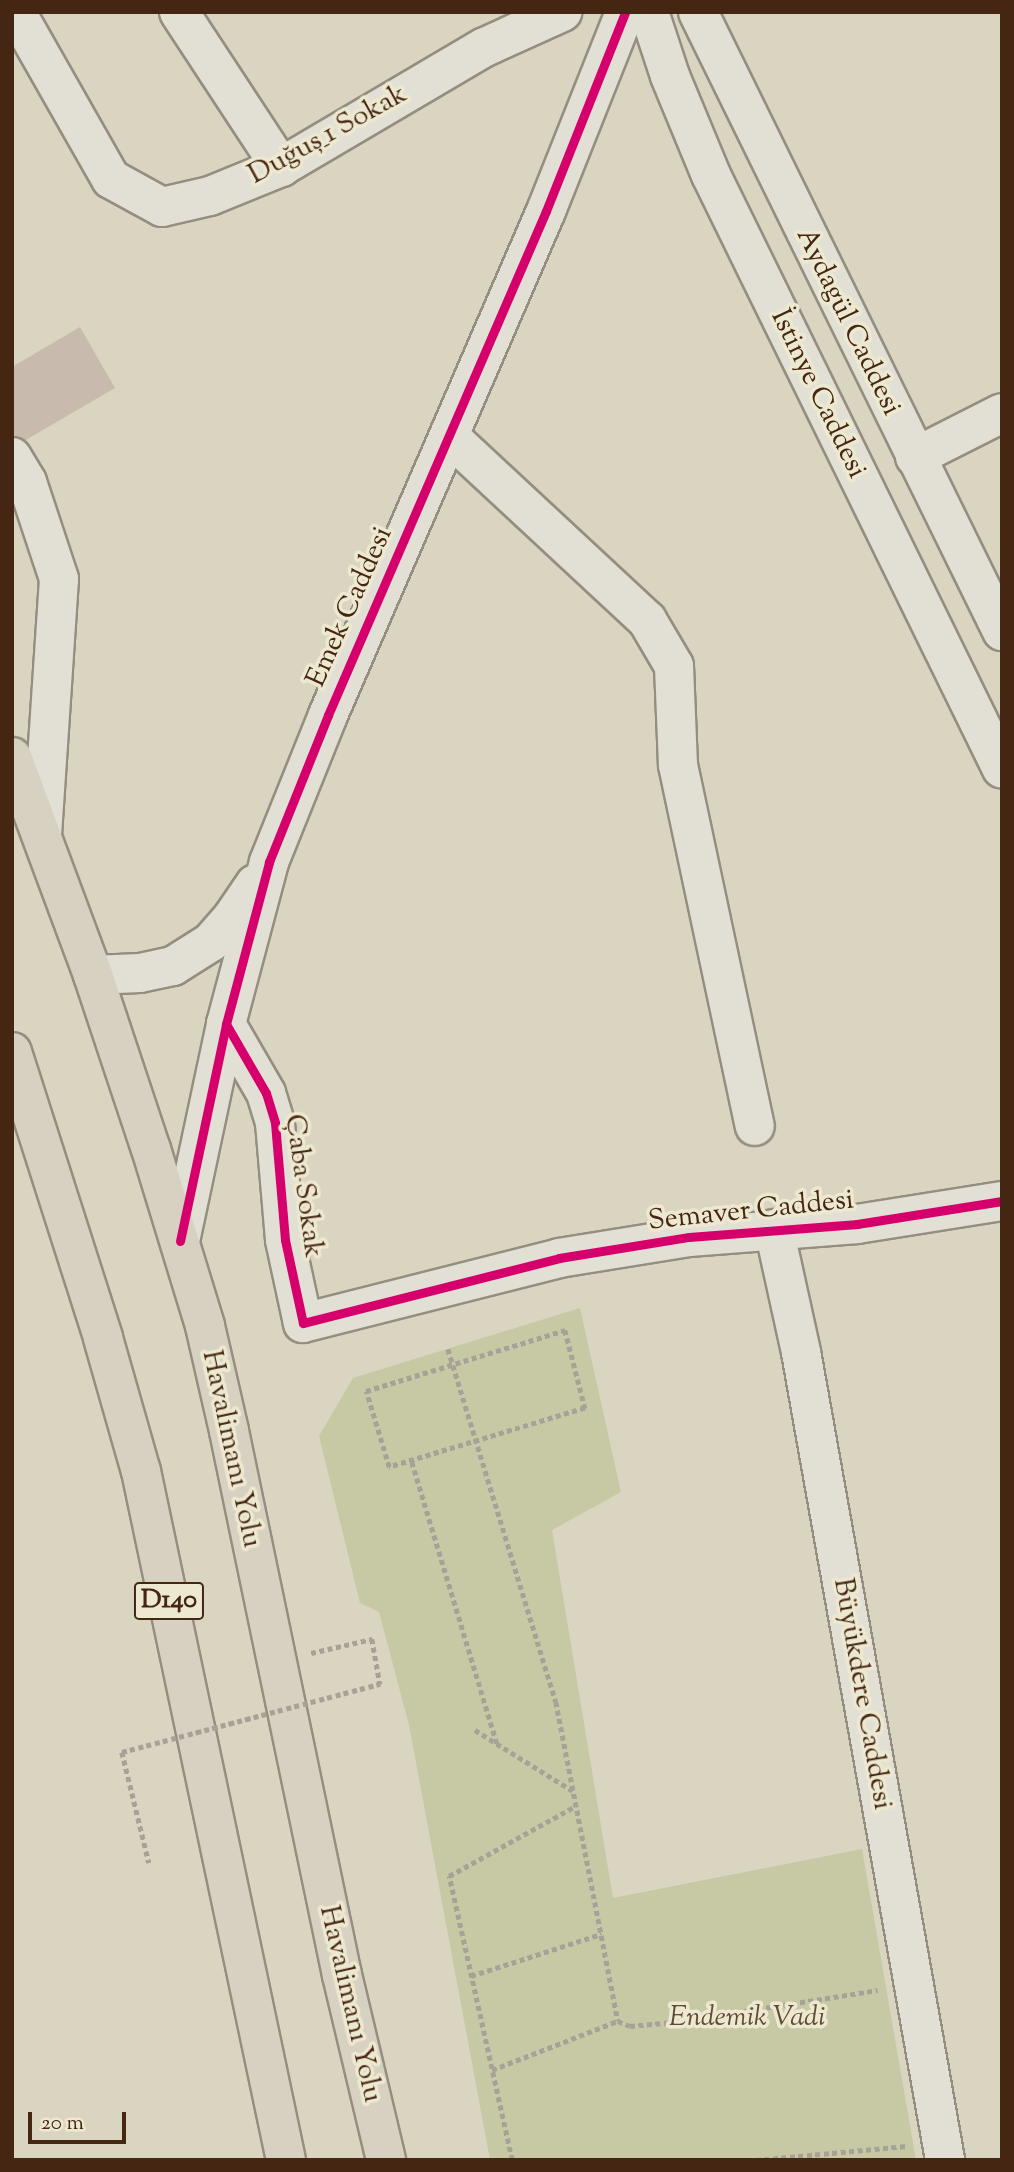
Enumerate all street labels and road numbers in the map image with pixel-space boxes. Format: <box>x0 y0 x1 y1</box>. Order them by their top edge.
street label: Duğuş_1 Sokak <box>243 78 413 192</box>
street label: Aydagül Caddesi <box>788 223 908 421</box>
street label: İstinye Caddesi <box>763 304 873 484</box>
street label: Emek Caddesi <box>300 522 400 692</box>
street label: Çaba Sokak <box>276 1112 330 1260</box>
street label: Semaver Caddesi <box>647 1183 855 1239</box>
street label: Havalimanı Yolu <box>194 1347 268 1551</box>
street label: Büyükdere Caddesi <box>825 1576 899 1812</box>
road number: D140 <box>132 1578 206 1624</box>
street label: Havalimanı Yolu <box>311 1903 389 2105</box>

